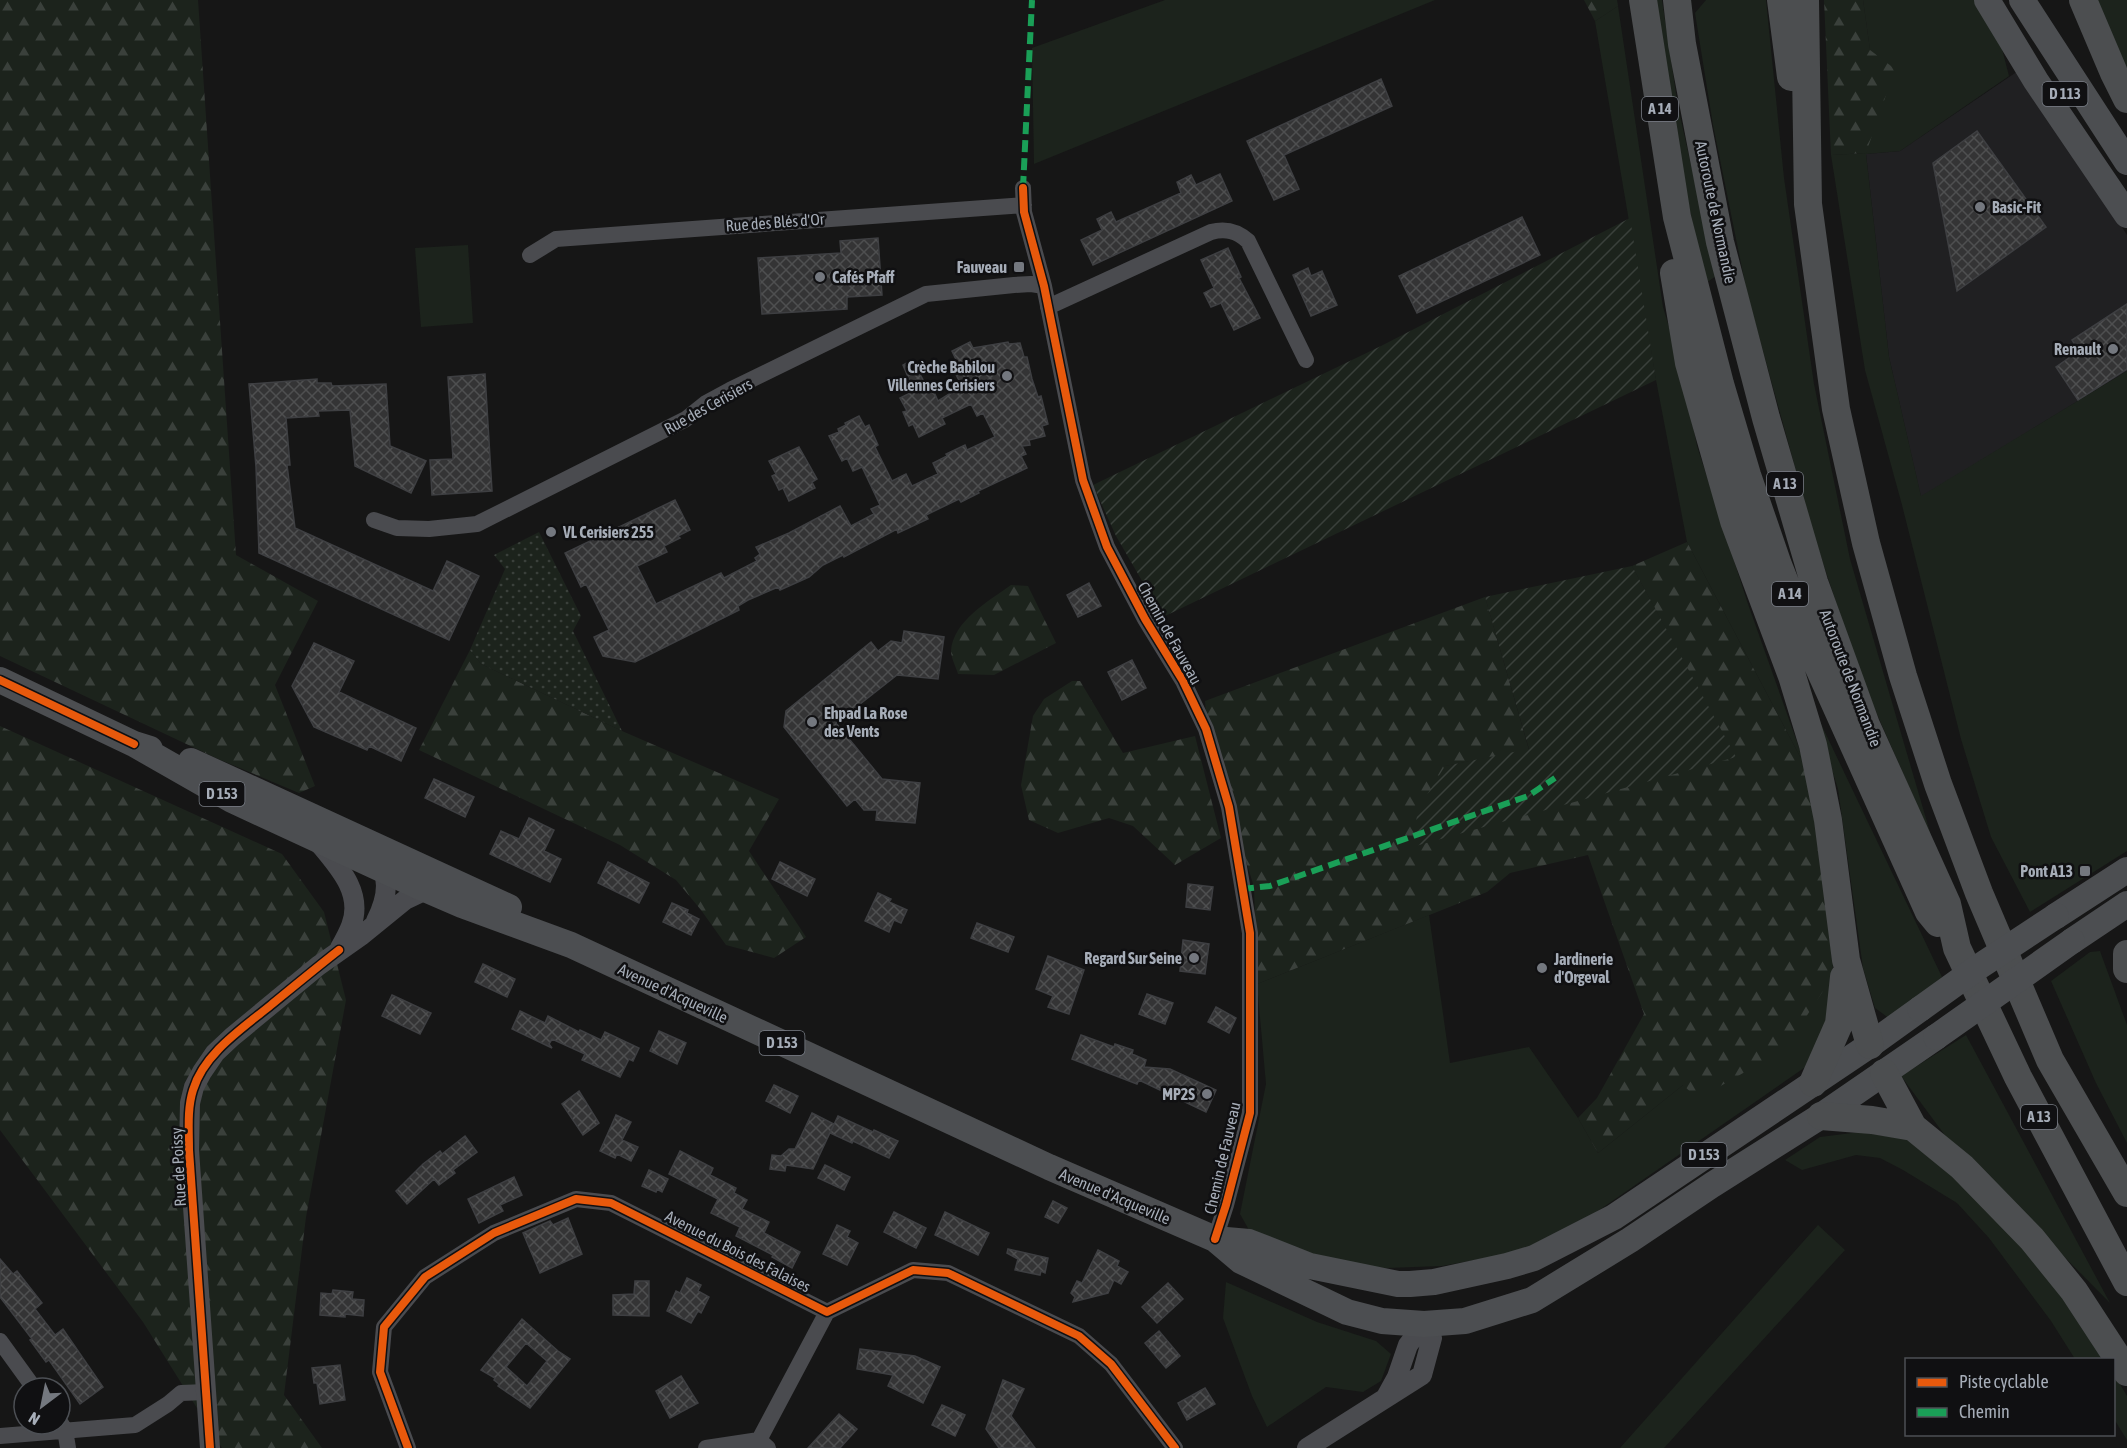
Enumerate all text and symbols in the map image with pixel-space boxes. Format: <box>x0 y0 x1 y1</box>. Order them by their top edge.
road number: D 113 <box>2042 82 2088 106</box>
road number: A 14 <box>1642 97 1678 121</box>
street label: Autoroute de Normandie <box>1692 139 1740 285</box>
place label: Basic-Fit <box>1992 198 2041 216</box>
marker: Basic-Fit <box>1973 200 1987 214</box>
street label: Rue des Blés d'Or <box>725 210 825 234</box>
place label: Fauveau <box>957 258 1007 276</box>
marker: Fauveau <box>1012 260 1026 274</box>
place label: Cafés Pfaff <box>832 268 895 286</box>
marker: Cafés Pfaff <box>813 270 827 284</box>
place label: Renault <box>2054 340 2101 358</box>
marker: Renault <box>2106 342 2120 356</box>
place label: Crèche Babilou Villennes Cerisiers <box>886 358 995 394</box>
marker: Crèche Babilou Villennes Cerisiers <box>1000 369 1014 383</box>
street label: Rue des Cerisiers <box>661 374 755 438</box>
road number: A 13 <box>1767 472 1803 496</box>
place label: VL Cerisiers 255 <box>562 523 654 541</box>
marker: VL Cerisiers 255 <box>544 525 558 539</box>
street label: Chemin de Fauveau <box>1134 579 1206 687</box>
road number: A 14 <box>1772 582 1808 606</box>
street label: Autoroute de Normandie <box>1817 607 1885 749</box>
place label: Ehpad La Rose des Vents <box>824 704 908 740</box>
marker: Ehpad La Rose des Vents <box>805 715 819 729</box>
road number: D 153 <box>200 782 244 806</box>
place label: Pont A13 <box>2020 862 2073 880</box>
marker: Pont A13 <box>2078 864 2092 878</box>
place label: Regard Sur Seine <box>1084 949 1182 967</box>
place label: Jardinerie d'Orgeval <box>1553 950 1613 986</box>
marker: Regard Sur Seine <box>1187 951 1201 965</box>
street label: Avenue d'Acqueville <box>615 960 731 1027</box>
marker: Jardinerie d'Orgeval <box>1535 961 1549 975</box>
road number: D 153 <box>760 1031 804 1055</box>
place label: MP2S <box>1162 1085 1195 1103</box>
marker: MP2S <box>1200 1087 1214 1101</box>
street label: Chemin de Fauveau <box>1200 1100 1244 1216</box>
road number: A 13 <box>2021 1105 2057 1129</box>
street label: Rue de Poissy <box>167 1127 190 1207</box>
road number: D 153 <box>1682 1143 1726 1167</box>
street label: Avenue d'Acqueville <box>1056 1165 1173 1228</box>
street label: Avenue du Bois des Falaises <box>662 1206 814 1296</box>
legend <box>1905 1358 2115 1436</box>
text: Piste cyclable <box>1959 1371 2049 1392</box>
north arrow <box>12 1376 72 1436</box>
text: Chemin <box>1959 1401 2010 1422</box>
text: N <box>25 1409 43 1429</box>

